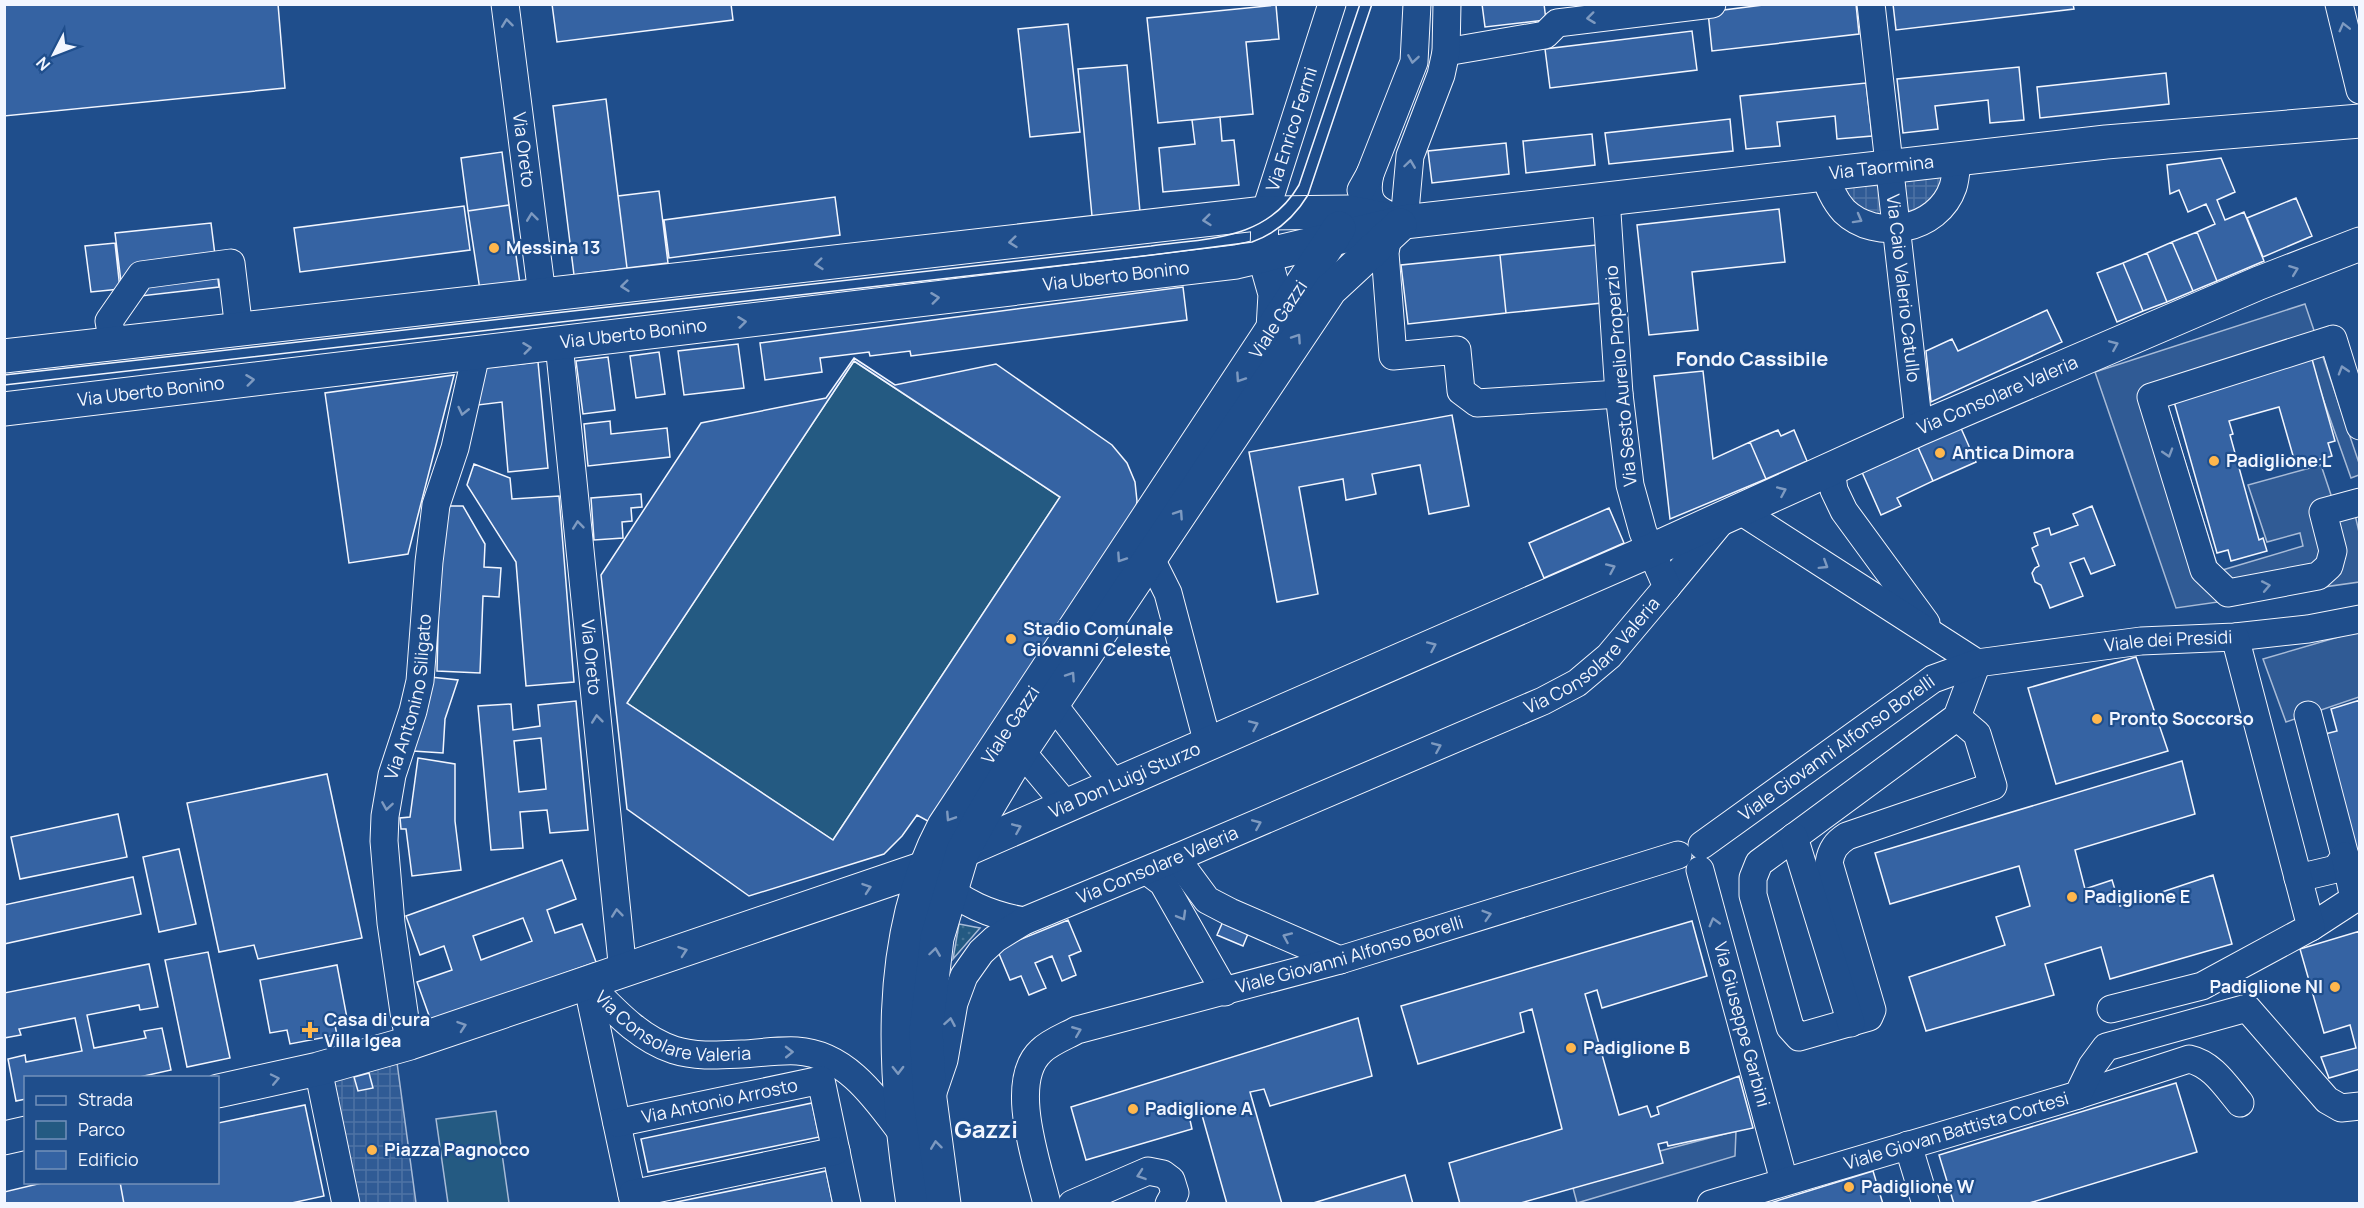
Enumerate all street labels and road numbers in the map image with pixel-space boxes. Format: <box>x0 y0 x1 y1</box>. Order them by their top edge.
street label: Via Enrico Fermi <box>1260 64 1322 194</box>
street label: Via Oreto <box>508 111 541 189</box>
street label: Via Taormina <box>1828 149 1935 184</box>
street label: Via Caio Valerio Catullo <box>1882 193 1927 383</box>
street label: Via Uberto Bonino <box>1041 255 1191 296</box>
street label: Via Sesto Aurelio Properzio <box>1598 264 1642 488</box>
street label: Viale Gazzi <box>1243 275 1312 363</box>
street label: Via Uberto Bonino <box>559 312 708 354</box>
street label: Via Consolare Valeria <box>1913 349 2081 439</box>
street label: Via Uberto Bonino <box>76 370 226 411</box>
street label: Via Consolare Valeria <box>1520 592 1664 719</box>
street label: Via Antonino Siligato <box>378 613 436 782</box>
street label: Via Oreto <box>576 618 608 696</box>
street label: Viale dei Presidi <box>2103 624 2233 657</box>
street label: Viale Giovanni Alfonso Borelli <box>1733 669 1939 826</box>
street label: Viale Gazzi <box>975 681 1044 768</box>
street label: Via Don Luigi Sturzo <box>1045 736 1204 823</box>
street label: Via Consolare Valeria <box>1073 820 1242 909</box>
street label: Viale Giovanni Alfonso Borelli <box>1233 909 1466 998</box>
street label: Via Giuseppe Garbini <box>1709 939 1776 1109</box>
street label: Via Consolare Valeria <box>590 985 752 1066</box>
street label: Via Antonio Arrosto <box>639 1072 800 1128</box>
street label: Viale Giovan Battista Cortesi <box>1841 1085 2071 1175</box>

